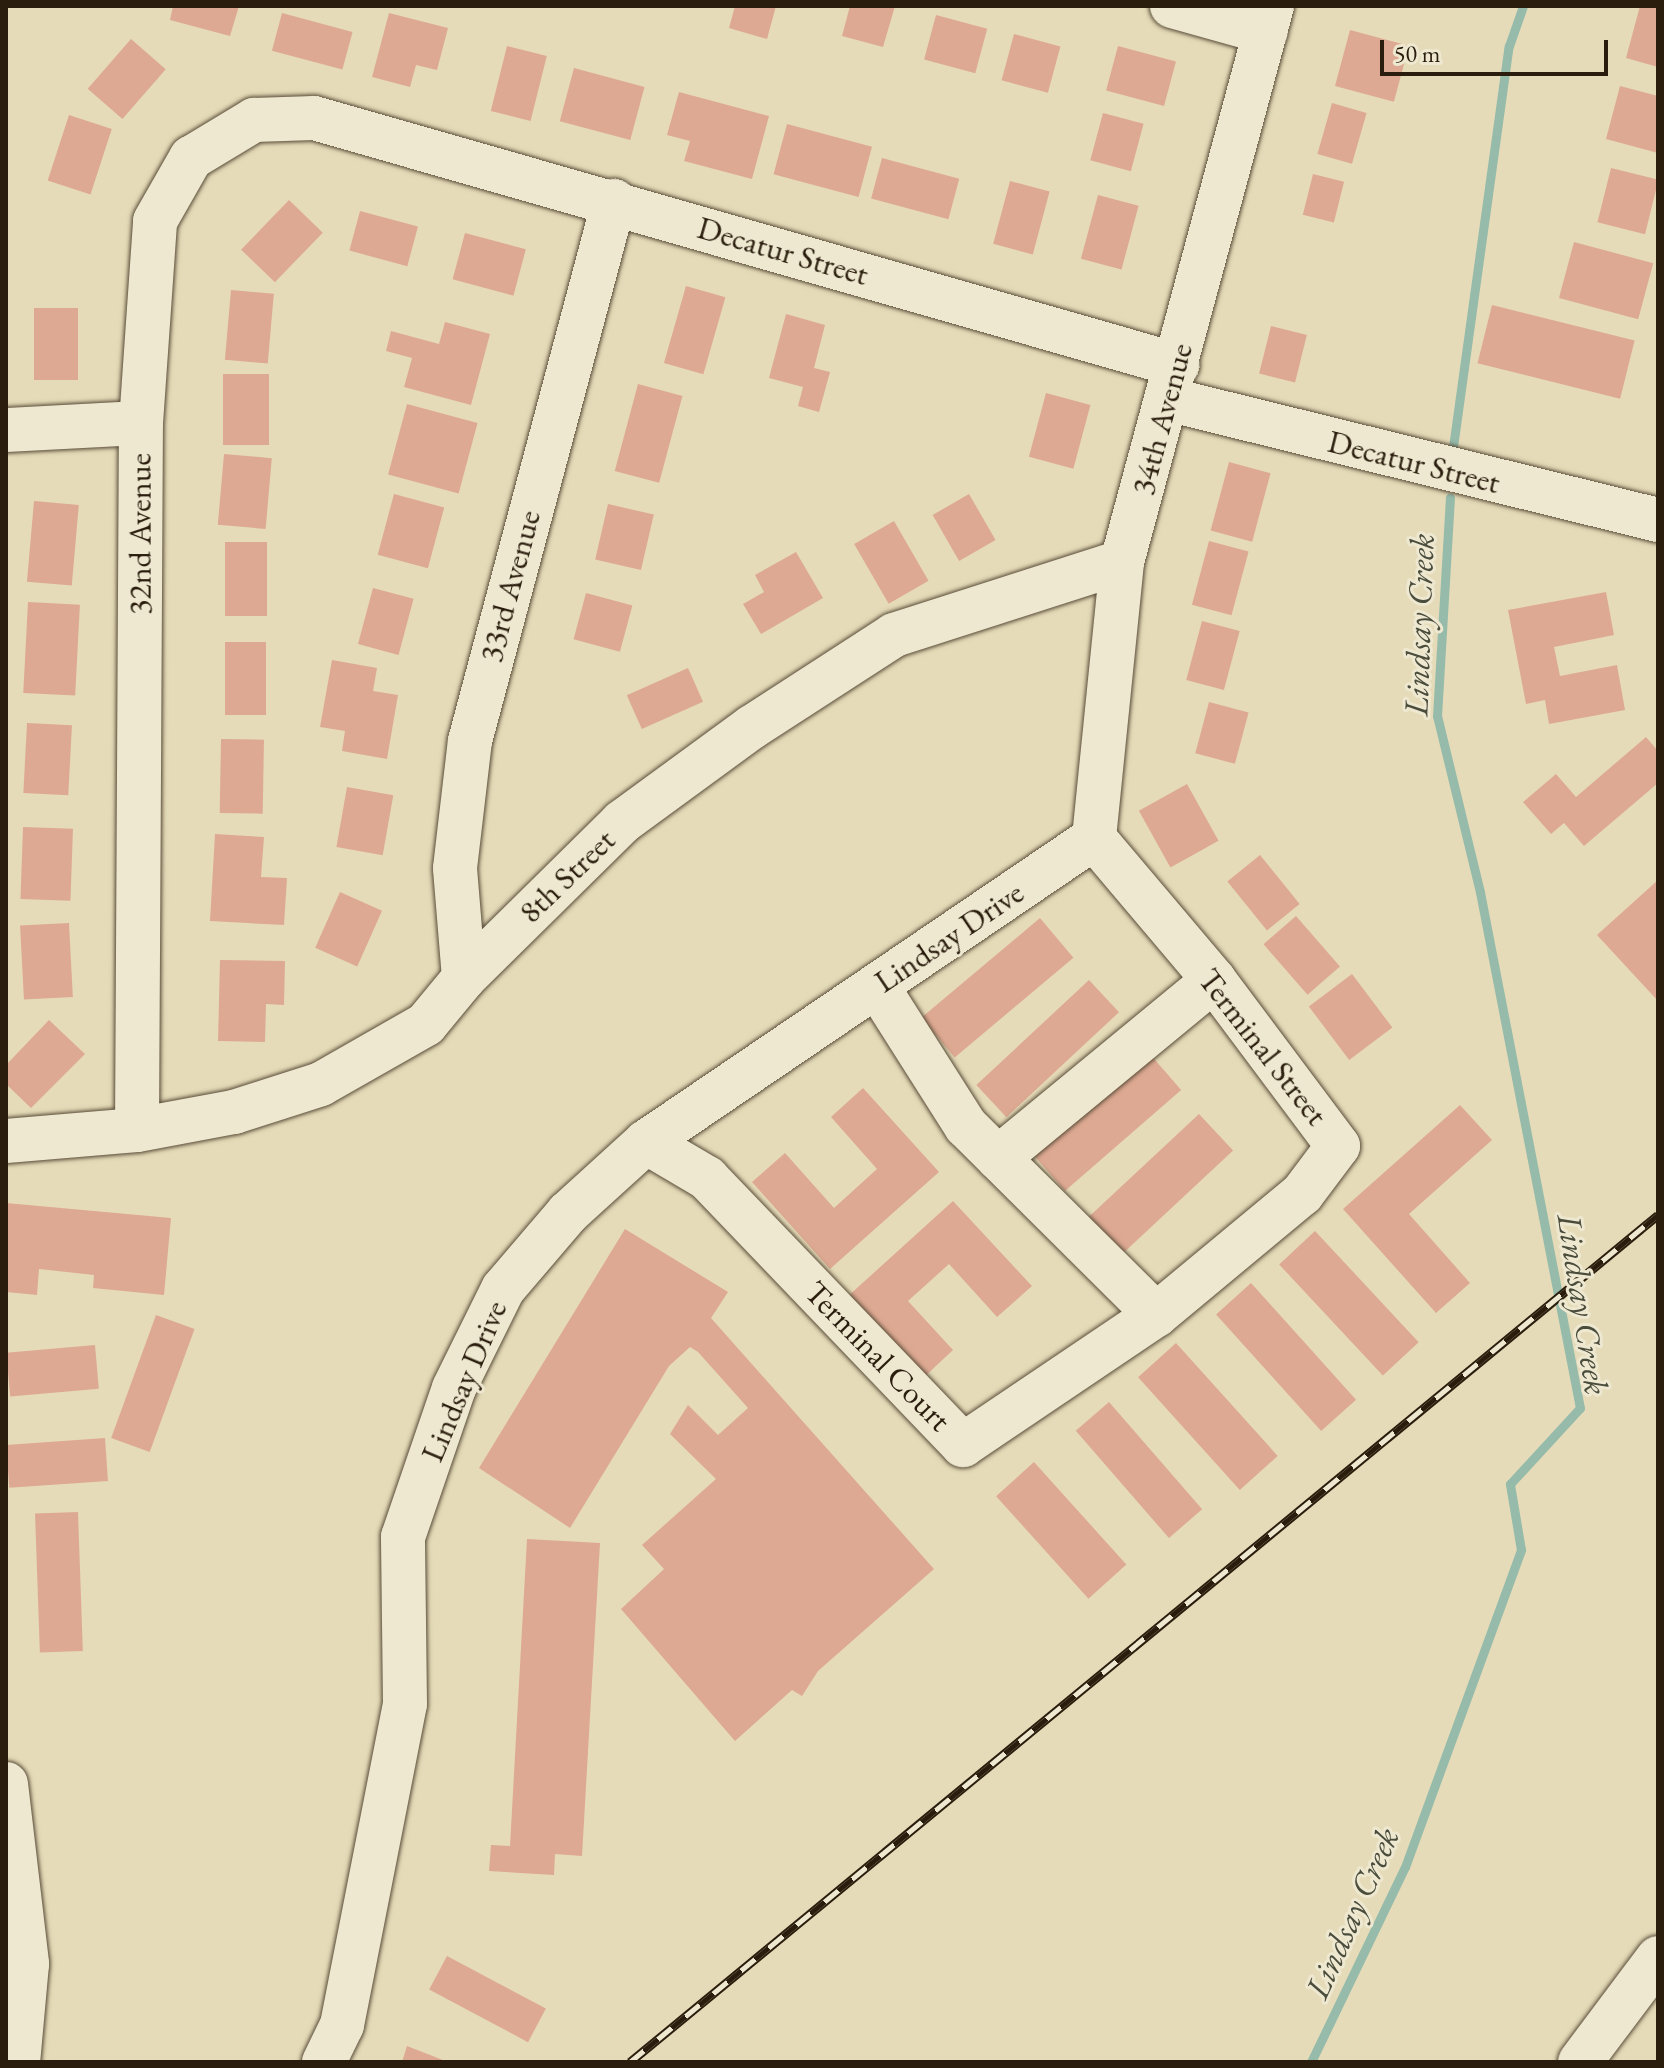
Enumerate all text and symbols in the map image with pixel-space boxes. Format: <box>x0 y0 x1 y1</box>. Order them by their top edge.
scale bar <box>1384 24 1612 74</box>
text: 50 m <box>1394 38 1441 69</box>
street label: Decatur Street <box>693 208 873 294</box>
street label: 34th Avenue <box>1123 339 1201 499</box>
street label: Decatur Street <box>1324 422 1504 502</box>
street label: 32nd Avenue <box>121 453 159 615</box>
street label: 33rd Avenue <box>471 506 549 666</box>
water label: Lindsay Creek <box>1395 533 1443 717</box>
street label: 8th Street <box>511 821 623 931</box>
street label: Lindsay Drive <box>867 873 1031 1001</box>
street label: Terminal Street <box>1190 961 1336 1133</box>
water label: Lindsay Creek <box>1549 1210 1617 1398</box>
street label: Terminal Court <box>797 1273 959 1439</box>
street label: Lindsay Drive <box>413 1295 515 1467</box>
water label: Lindsay Creek <box>1296 1821 1408 2005</box>

